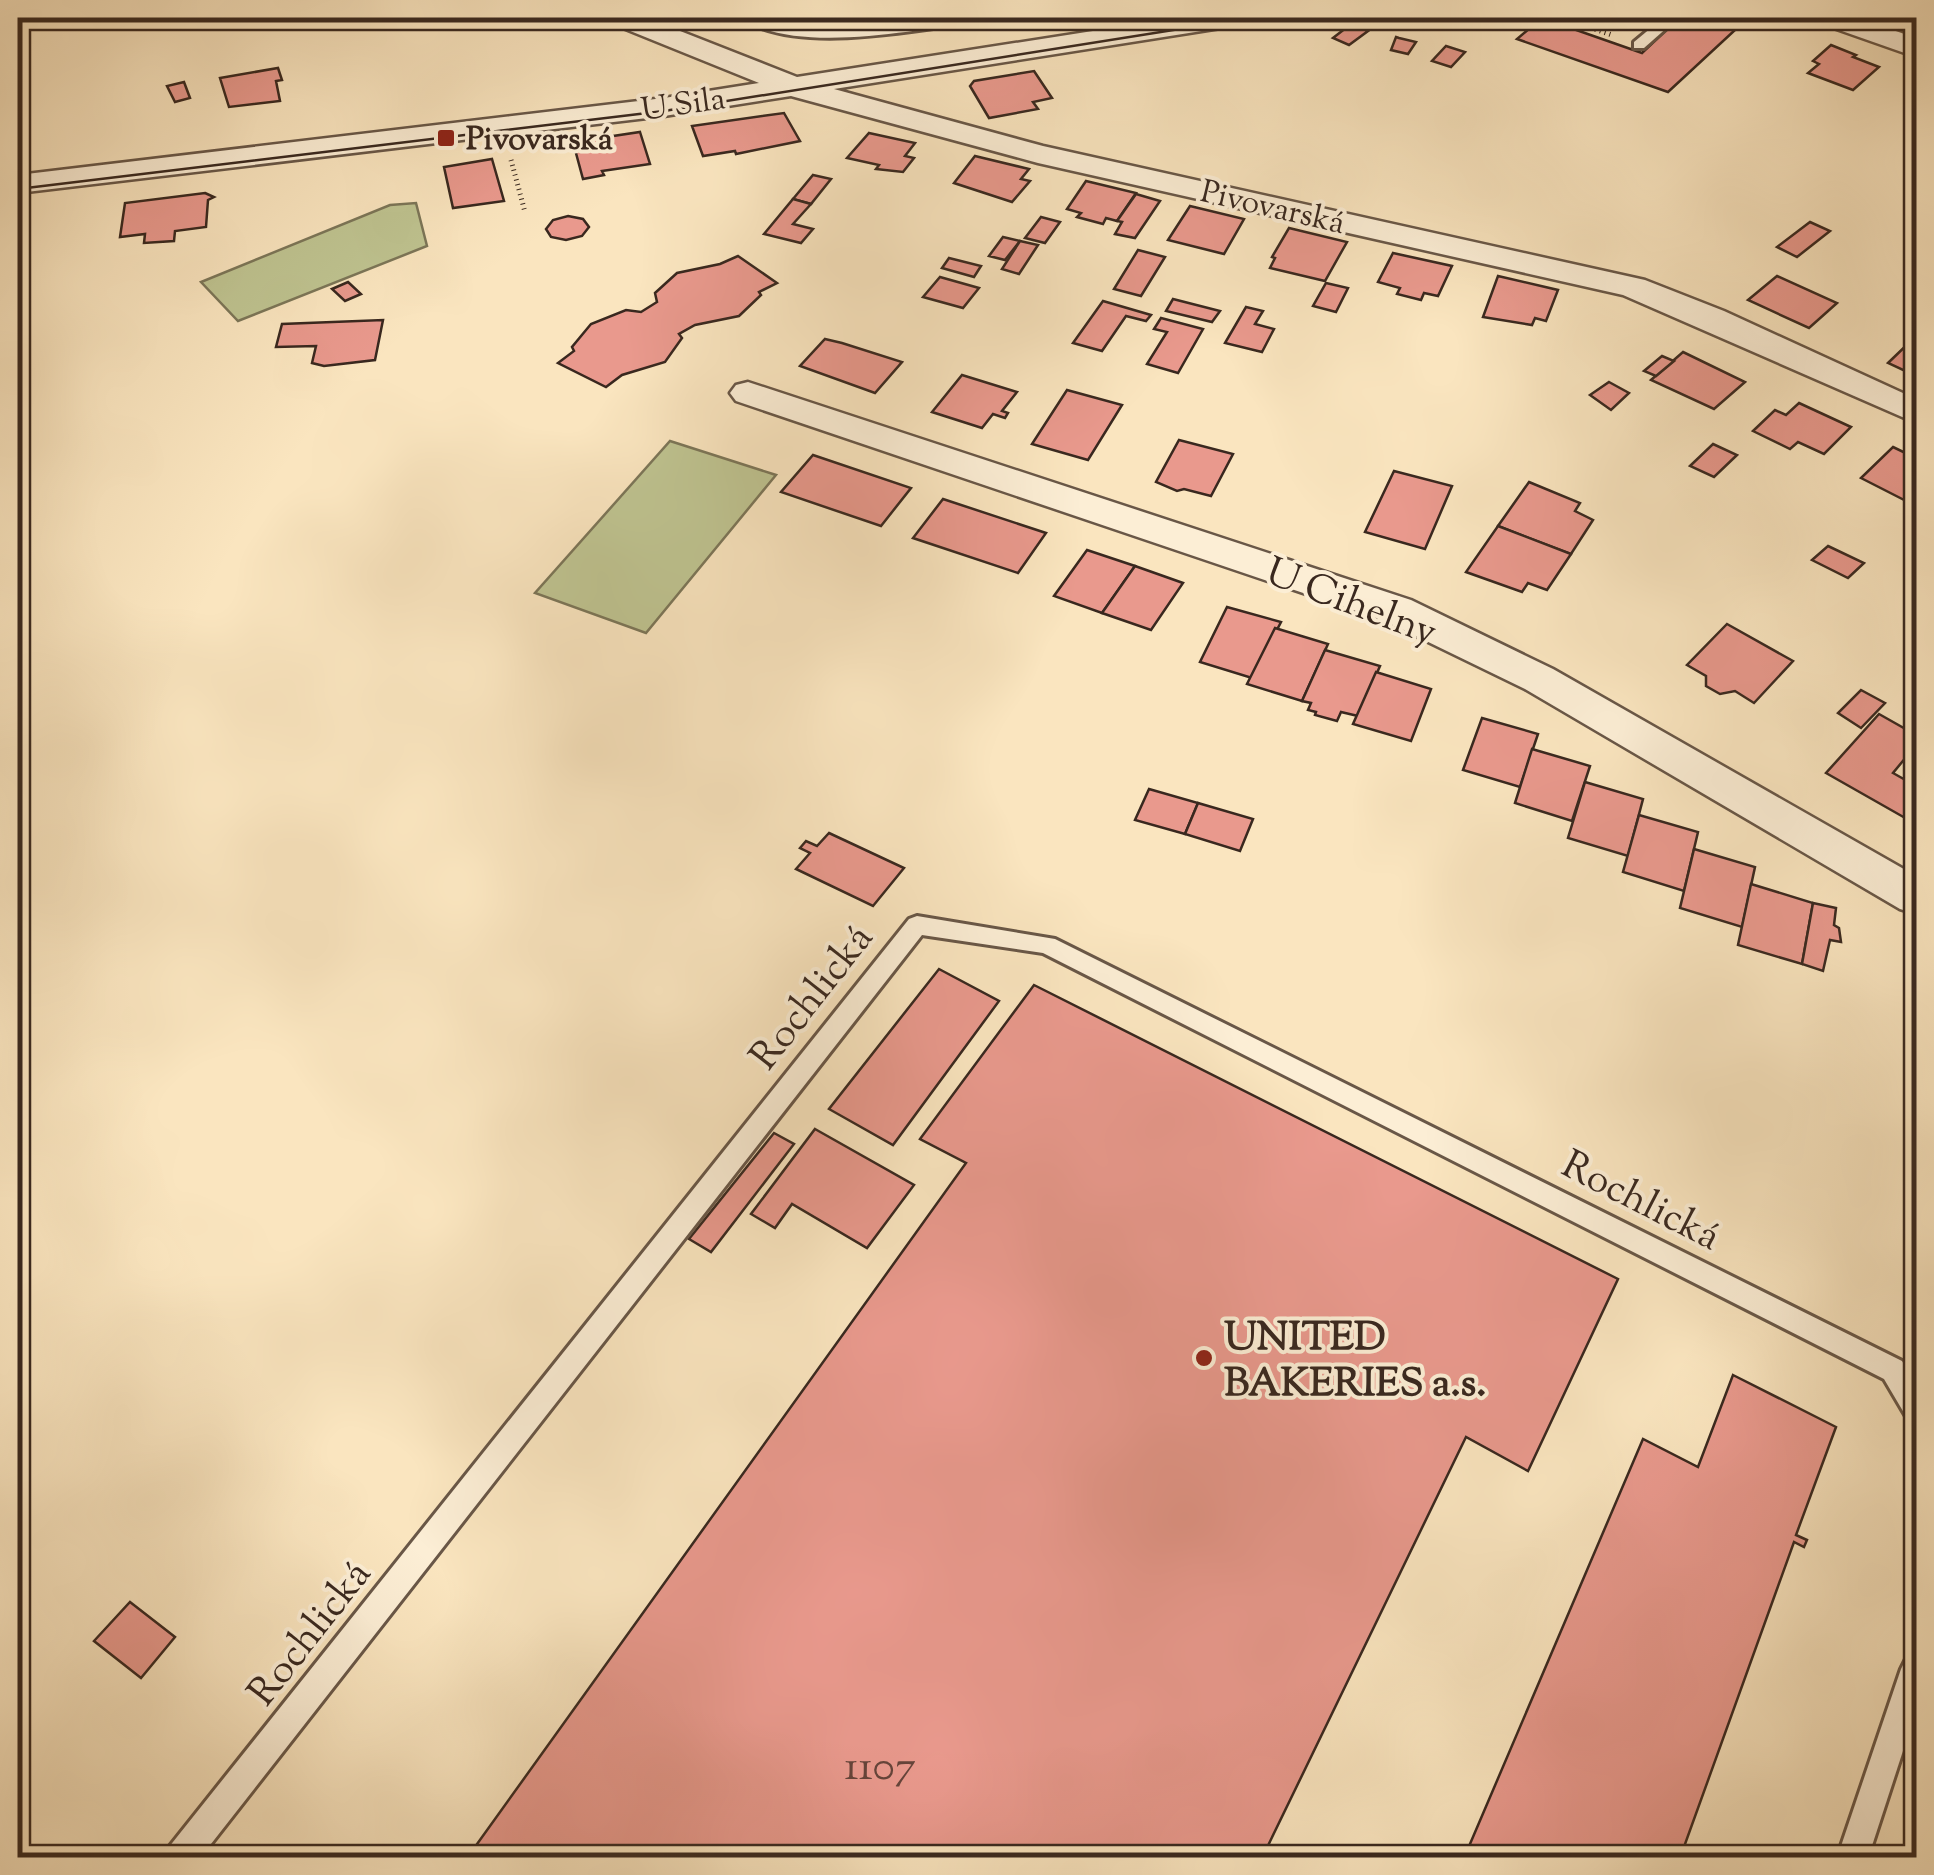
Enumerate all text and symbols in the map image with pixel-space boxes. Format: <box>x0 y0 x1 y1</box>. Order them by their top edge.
street label: U Sila <box>638 77 729 135</box>
place label: Pivovarská <box>466 118 613 164</box>
marker: Pivovarská <box>435 127 457 149</box>
street label: Pivovarská <box>1196 170 1349 248</box>
street label: U Cihelny <box>1257 545 1444 663</box>
street label: Rochlická <box>738 914 889 1084</box>
street label: Rochlická <box>1551 1139 1729 1267</box>
place label: UNITED BAKERIES a.s. <box>1224 1311 1486 1414</box>
marker: UNITED BAKERIES a.s. <box>1193 1347 1215 1369</box>
street label: Rochlická <box>236 1550 387 1720</box>
house number: 1107 <box>844 1739 916 1799</box>

